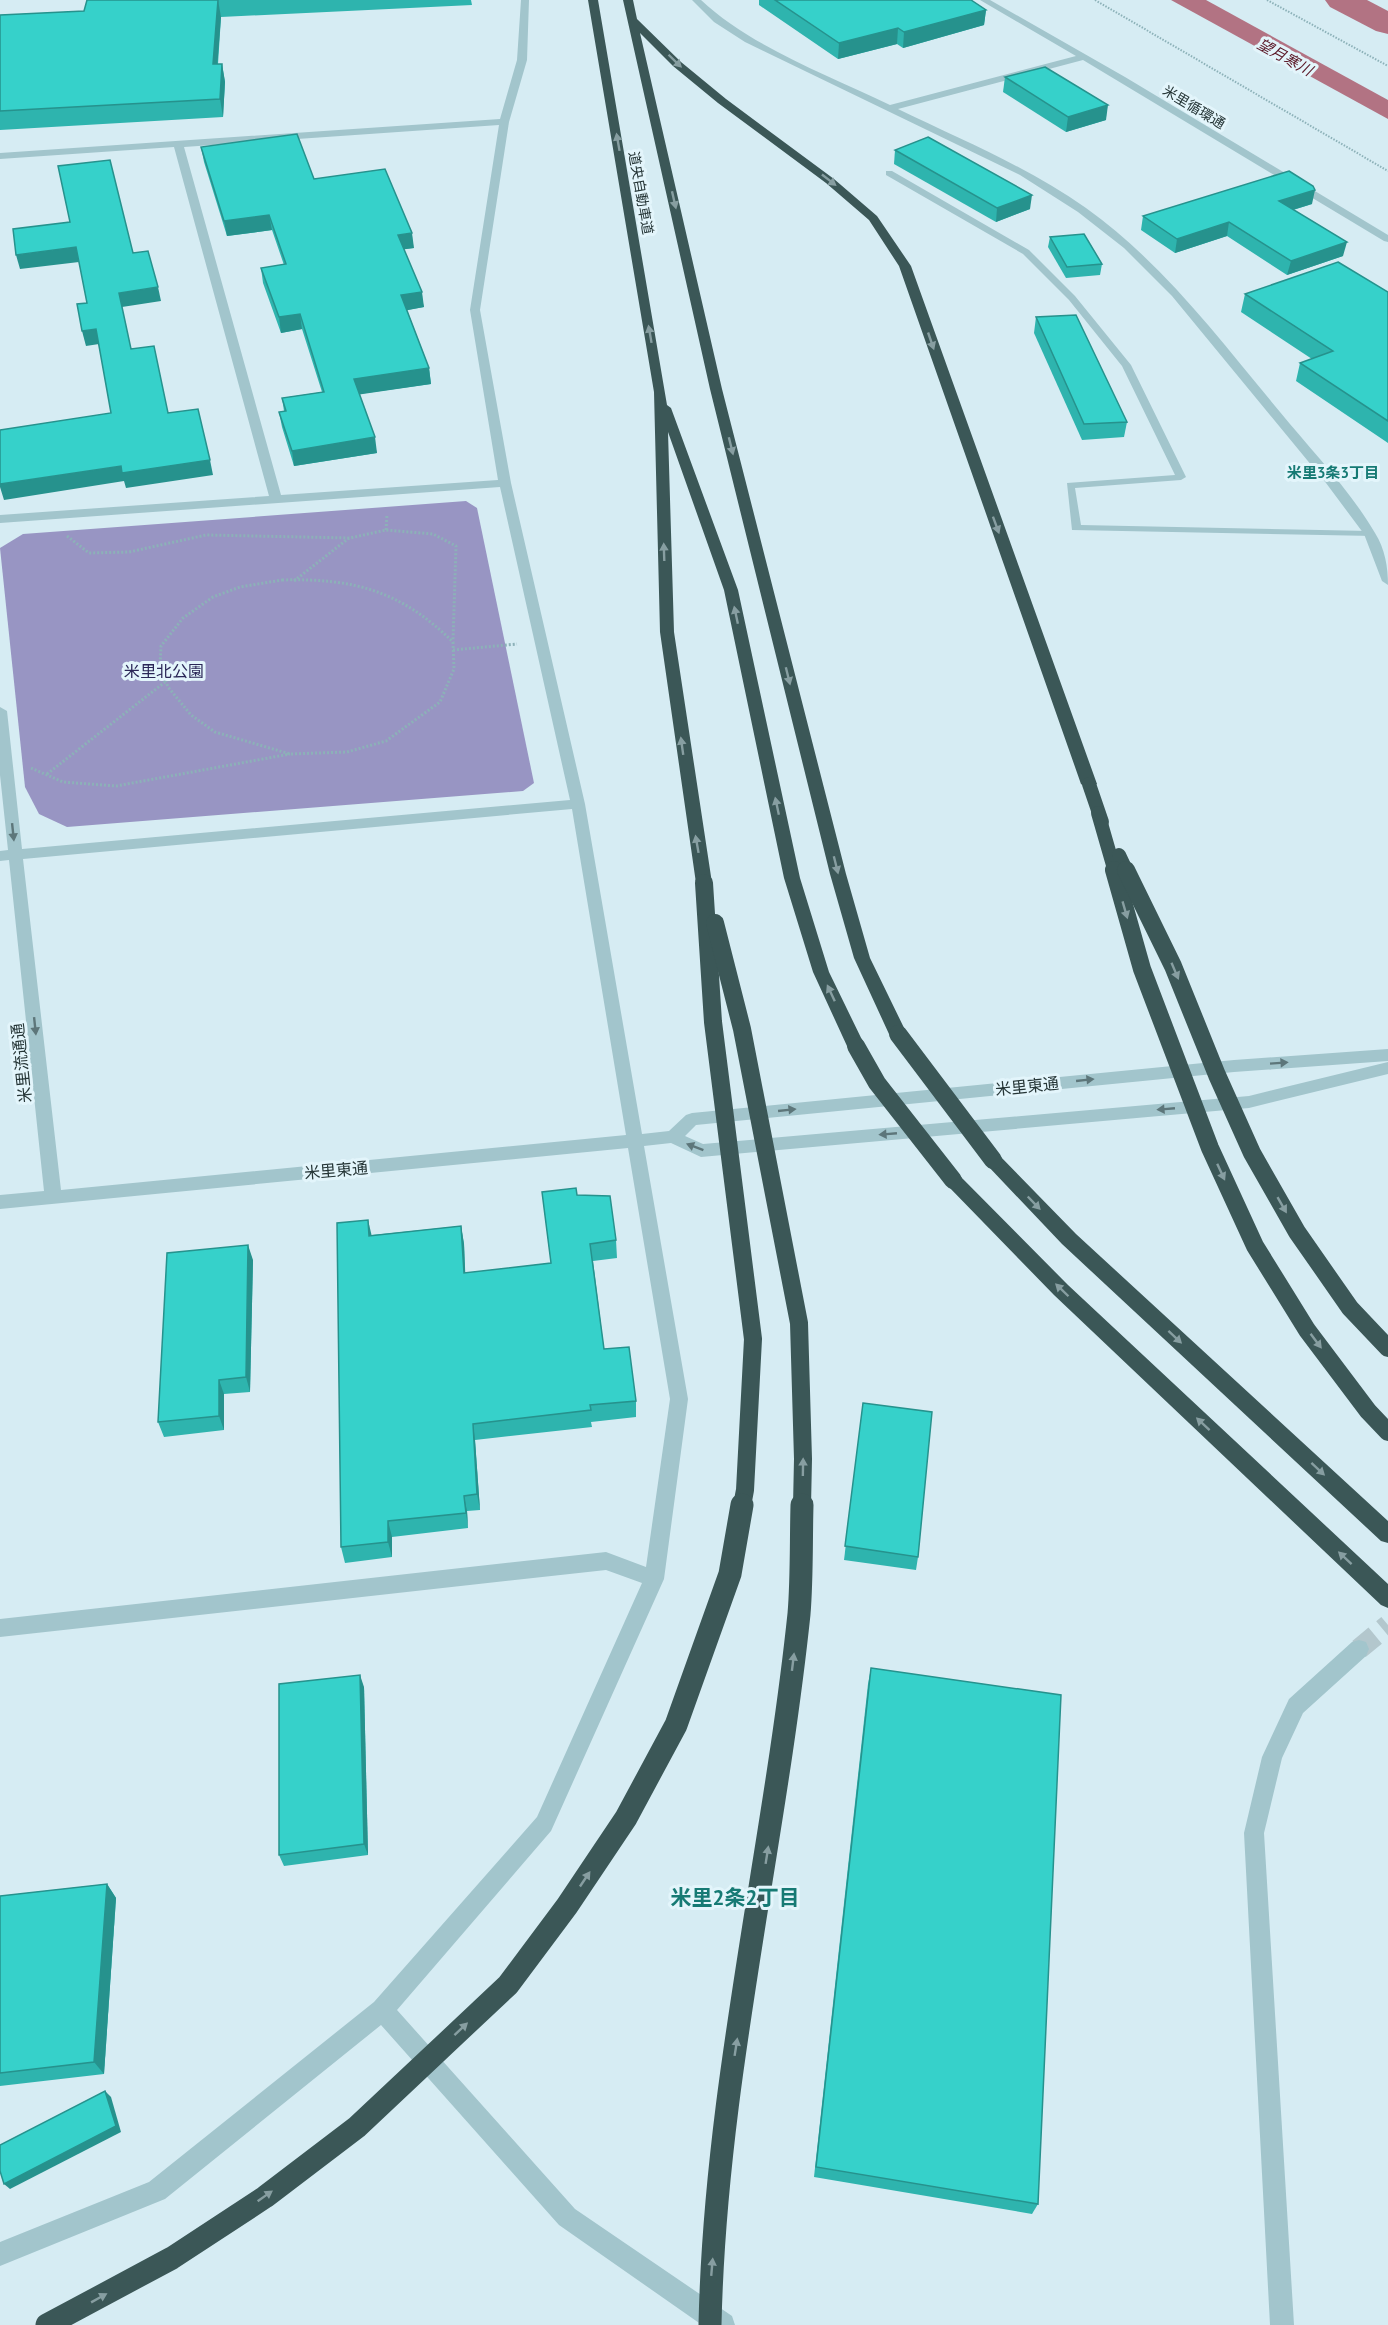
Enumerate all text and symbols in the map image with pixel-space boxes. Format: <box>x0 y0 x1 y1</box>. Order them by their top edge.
water label: 望月寒川 <box>1254 34 1318 81</box>
one-way arrow <box>667 54 682 68</box>
street label: 米里循環通 <box>1159 81 1229 133</box>
one-way arrow <box>613 132 622 151</box>
street label: 道央自動車道 <box>625 150 657 236</box>
one-way arrow <box>821 174 836 186</box>
one-way arrow <box>669 190 679 209</box>
one-way arrow <box>645 325 654 344</box>
one-way arrow <box>926 332 936 350</box>
one-way arrow <box>726 437 736 455</box>
district label: 米里3条3丁目 <box>1287 463 1379 482</box>
one-way arrow <box>991 516 1001 534</box>
one-way arrow <box>660 543 669 562</box>
one-way arrow <box>731 605 740 624</box>
park label: 米里北公園 <box>124 661 204 681</box>
one-way arrow <box>784 667 794 685</box>
one-way arrow <box>678 736 687 755</box>
one-way arrow <box>772 796 781 815</box>
one-way arrow <box>8 822 18 841</box>
one-way arrow <box>693 834 702 853</box>
one-way arrow <box>831 856 841 874</box>
one-way arrow <box>1121 901 1130 919</box>
one-way arrow <box>1170 962 1180 980</box>
one-way arrow <box>826 984 835 1001</box>
one-way arrow <box>30 1016 39 1035</box>
street label: 米里流通通 <box>7 1022 35 1104</box>
one-way arrow <box>1270 1058 1289 1067</box>
street label: 米里東通 <box>994 1073 1060 1099</box>
one-way arrow <box>1076 1075 1095 1085</box>
one-way arrow <box>777 1105 796 1115</box>
one-way arrow <box>1156 1105 1175 1114</box>
one-way arrow <box>878 1129 897 1139</box>
one-way arrow <box>685 1141 703 1151</box>
street label: 米里東通 <box>303 1157 369 1183</box>
one-way arrow <box>1216 1163 1225 1180</box>
one-way arrow <box>1026 1195 1040 1209</box>
one-way arrow <box>1277 1197 1287 1214</box>
one-way arrow <box>1055 1284 1069 1298</box>
one-way arrow <box>1167 1330 1182 1343</box>
one-way arrow <box>1310 1333 1322 1349</box>
one-way arrow <box>1196 1417 1211 1431</box>
one-way arrow <box>798 1458 807 1477</box>
one-way arrow <box>1311 1462 1325 1476</box>
one-way arrow <box>1338 1551 1353 1565</box>
one-way arrow <box>788 1652 798 1671</box>
one-way arrow <box>763 1845 772 1864</box>
one-way arrow <box>579 1872 591 1888</box>
district label: 米里2条2丁目 <box>671 1884 799 1911</box>
one-way arrow <box>454 2022 469 2036</box>
one-way arrow <box>732 2038 741 2057</box>
one-way arrow <box>257 2190 273 2202</box>
one-way arrow <box>707 2257 717 2276</box>
one-way arrow <box>91 2293 108 2303</box>

